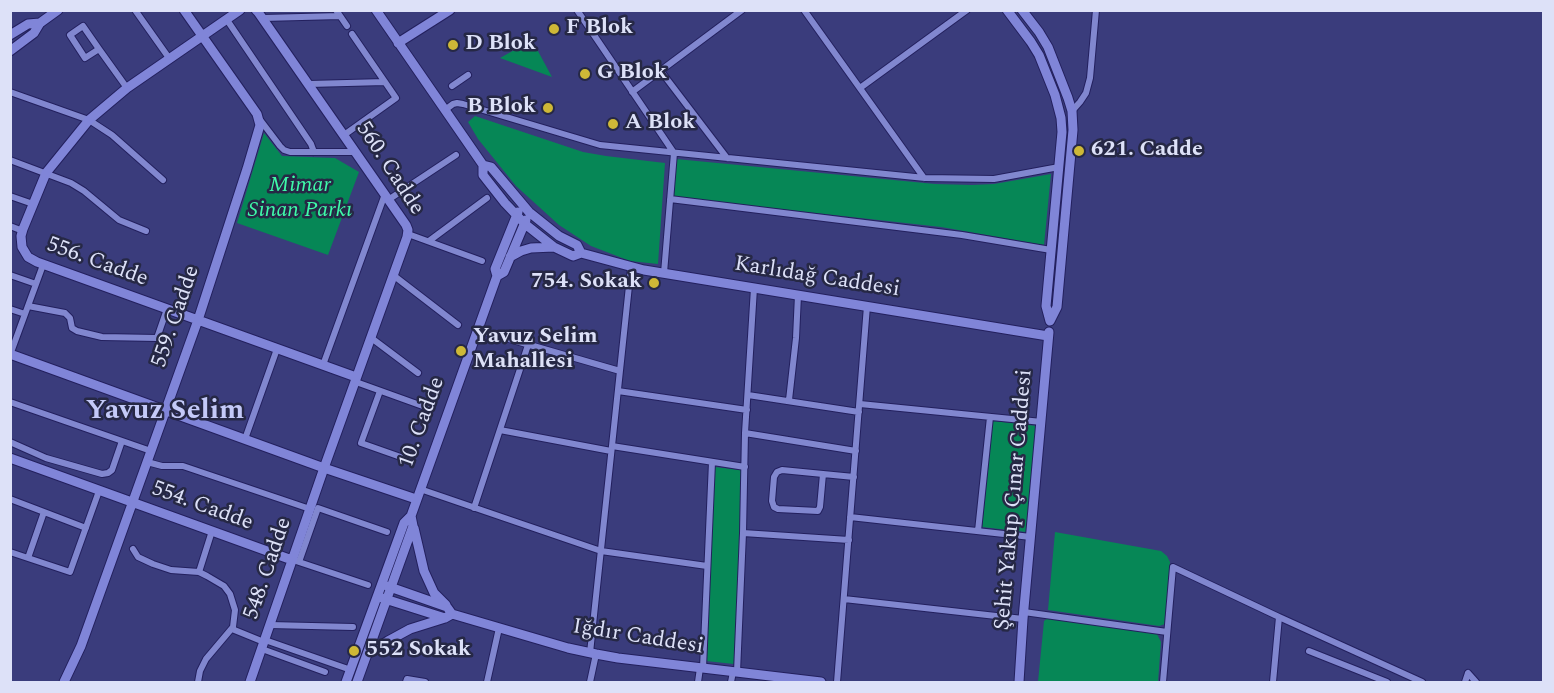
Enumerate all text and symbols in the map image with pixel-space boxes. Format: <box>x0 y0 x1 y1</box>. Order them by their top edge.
place label: F Blok <box>566 16 633 42</box>
marker: F Blok <box>547 22 561 36</box>
place label: D Blok <box>465 32 536 58</box>
marker: D Blok <box>446 38 460 52</box>
place label: G Blok <box>597 61 667 87</box>
marker: G Blok <box>578 67 592 81</box>
place label: B Blok <box>467 95 536 121</box>
marker: B Blok <box>541 101 555 115</box>
place label: A Blok <box>625 111 695 137</box>
street label: 560. Cadde <box>349 117 429 221</box>
marker: A Blok <box>606 117 620 131</box>
place label: 621. Cadde <box>1091 138 1203 164</box>
marker: 621. Cadde <box>1072 144 1086 158</box>
park label: Mimar Sinan Parkı <box>248 174 352 226</box>
street label: 556. Cadde <box>43 232 151 294</box>
street label: Karlıdağ Caddesi <box>732 252 902 304</box>
street label: 559. Cadde <box>147 263 207 371</box>
place label: 754. Sokak <box>531 270 642 296</box>
marker: 754. Sokak <box>647 276 661 290</box>
place label: Yavuz Selim Mahallesi <box>473 325 597 376</box>
marker: Yavuz Selim Mahallesi <box>454 344 468 358</box>
street label: Şehit Yakup Çınar Caddesi <box>990 368 1040 632</box>
street label: 10. Cadde <box>394 374 452 472</box>
district label: Yavuz Selim <box>86 396 244 430</box>
street label: 554. Cadde <box>148 476 256 538</box>
street label: 548. Cadde <box>239 515 299 623</box>
street label: Iğdır Caddesi <box>571 615 705 661</box>
place label: 552 Sokak <box>366 638 471 664</box>
marker: 552 Sokak <box>347 644 361 658</box>

